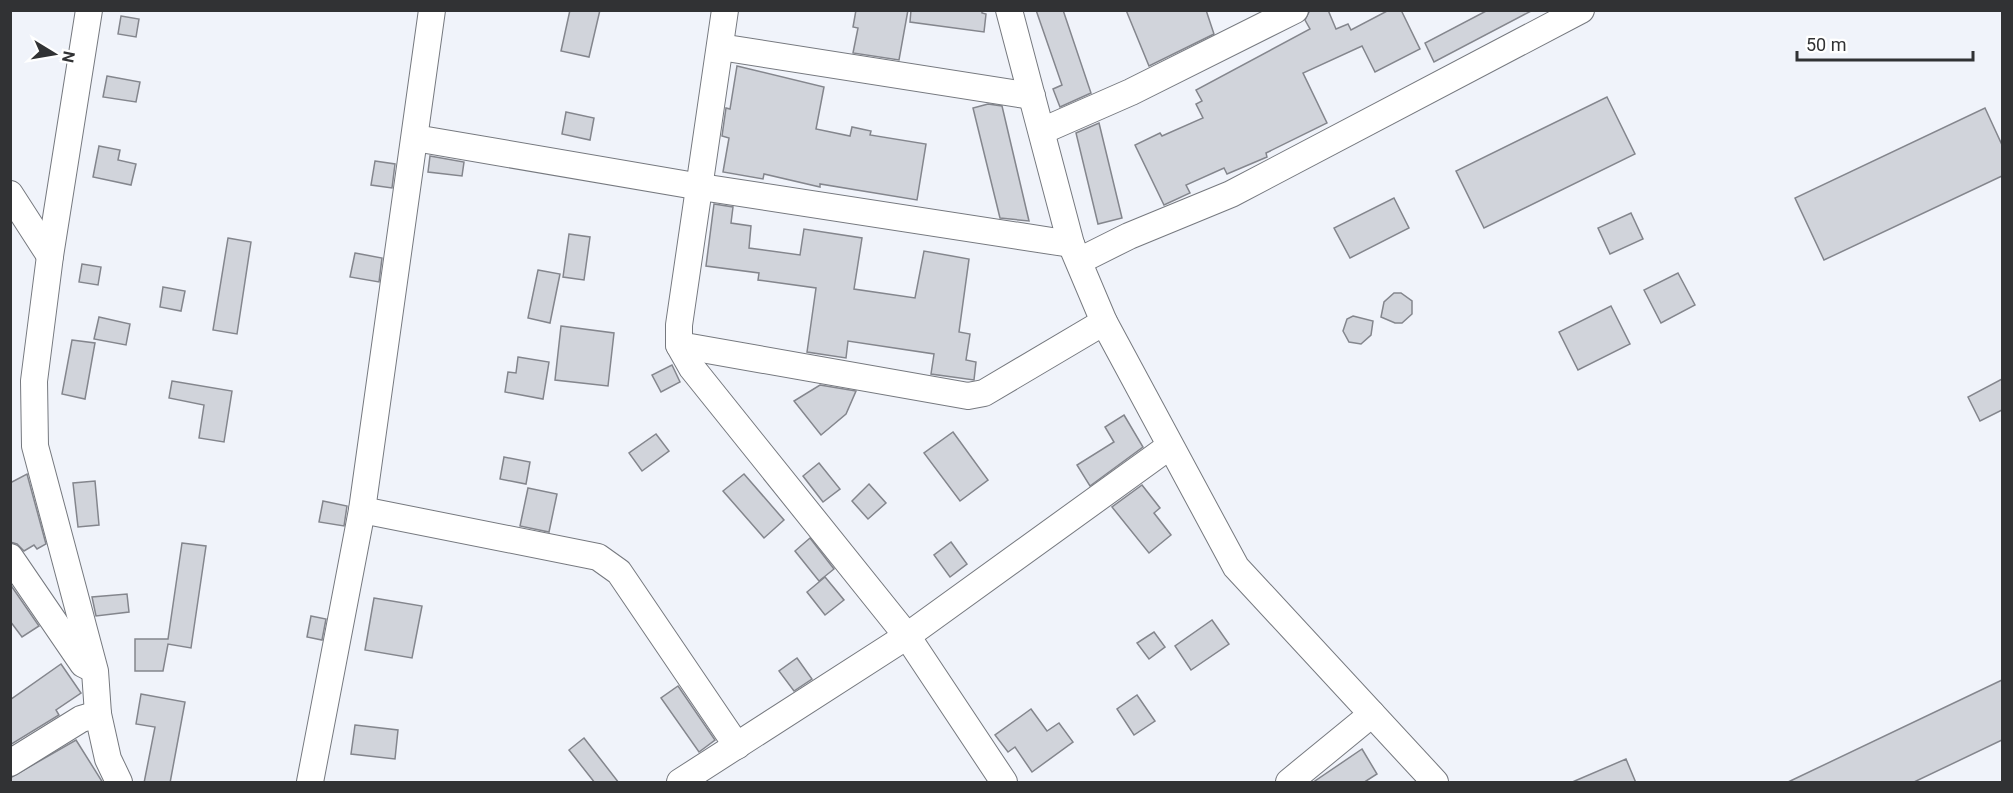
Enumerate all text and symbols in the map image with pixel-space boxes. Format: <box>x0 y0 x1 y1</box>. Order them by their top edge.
north arrow <box>24 24 84 84</box>
scale bar <box>1797 24 1972 62</box>
text: 50 m <box>1806 34 1846 55</box>
text: N <box>58 49 79 64</box>

